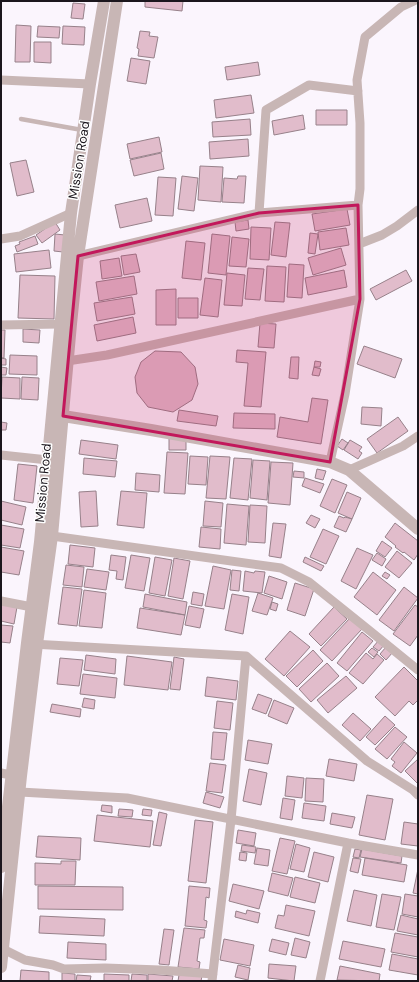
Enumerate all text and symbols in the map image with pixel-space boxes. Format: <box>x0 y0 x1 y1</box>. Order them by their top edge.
street label: Mission Road <box>64 120 94 200</box>
street label: Mission Road <box>31 443 55 523</box>

